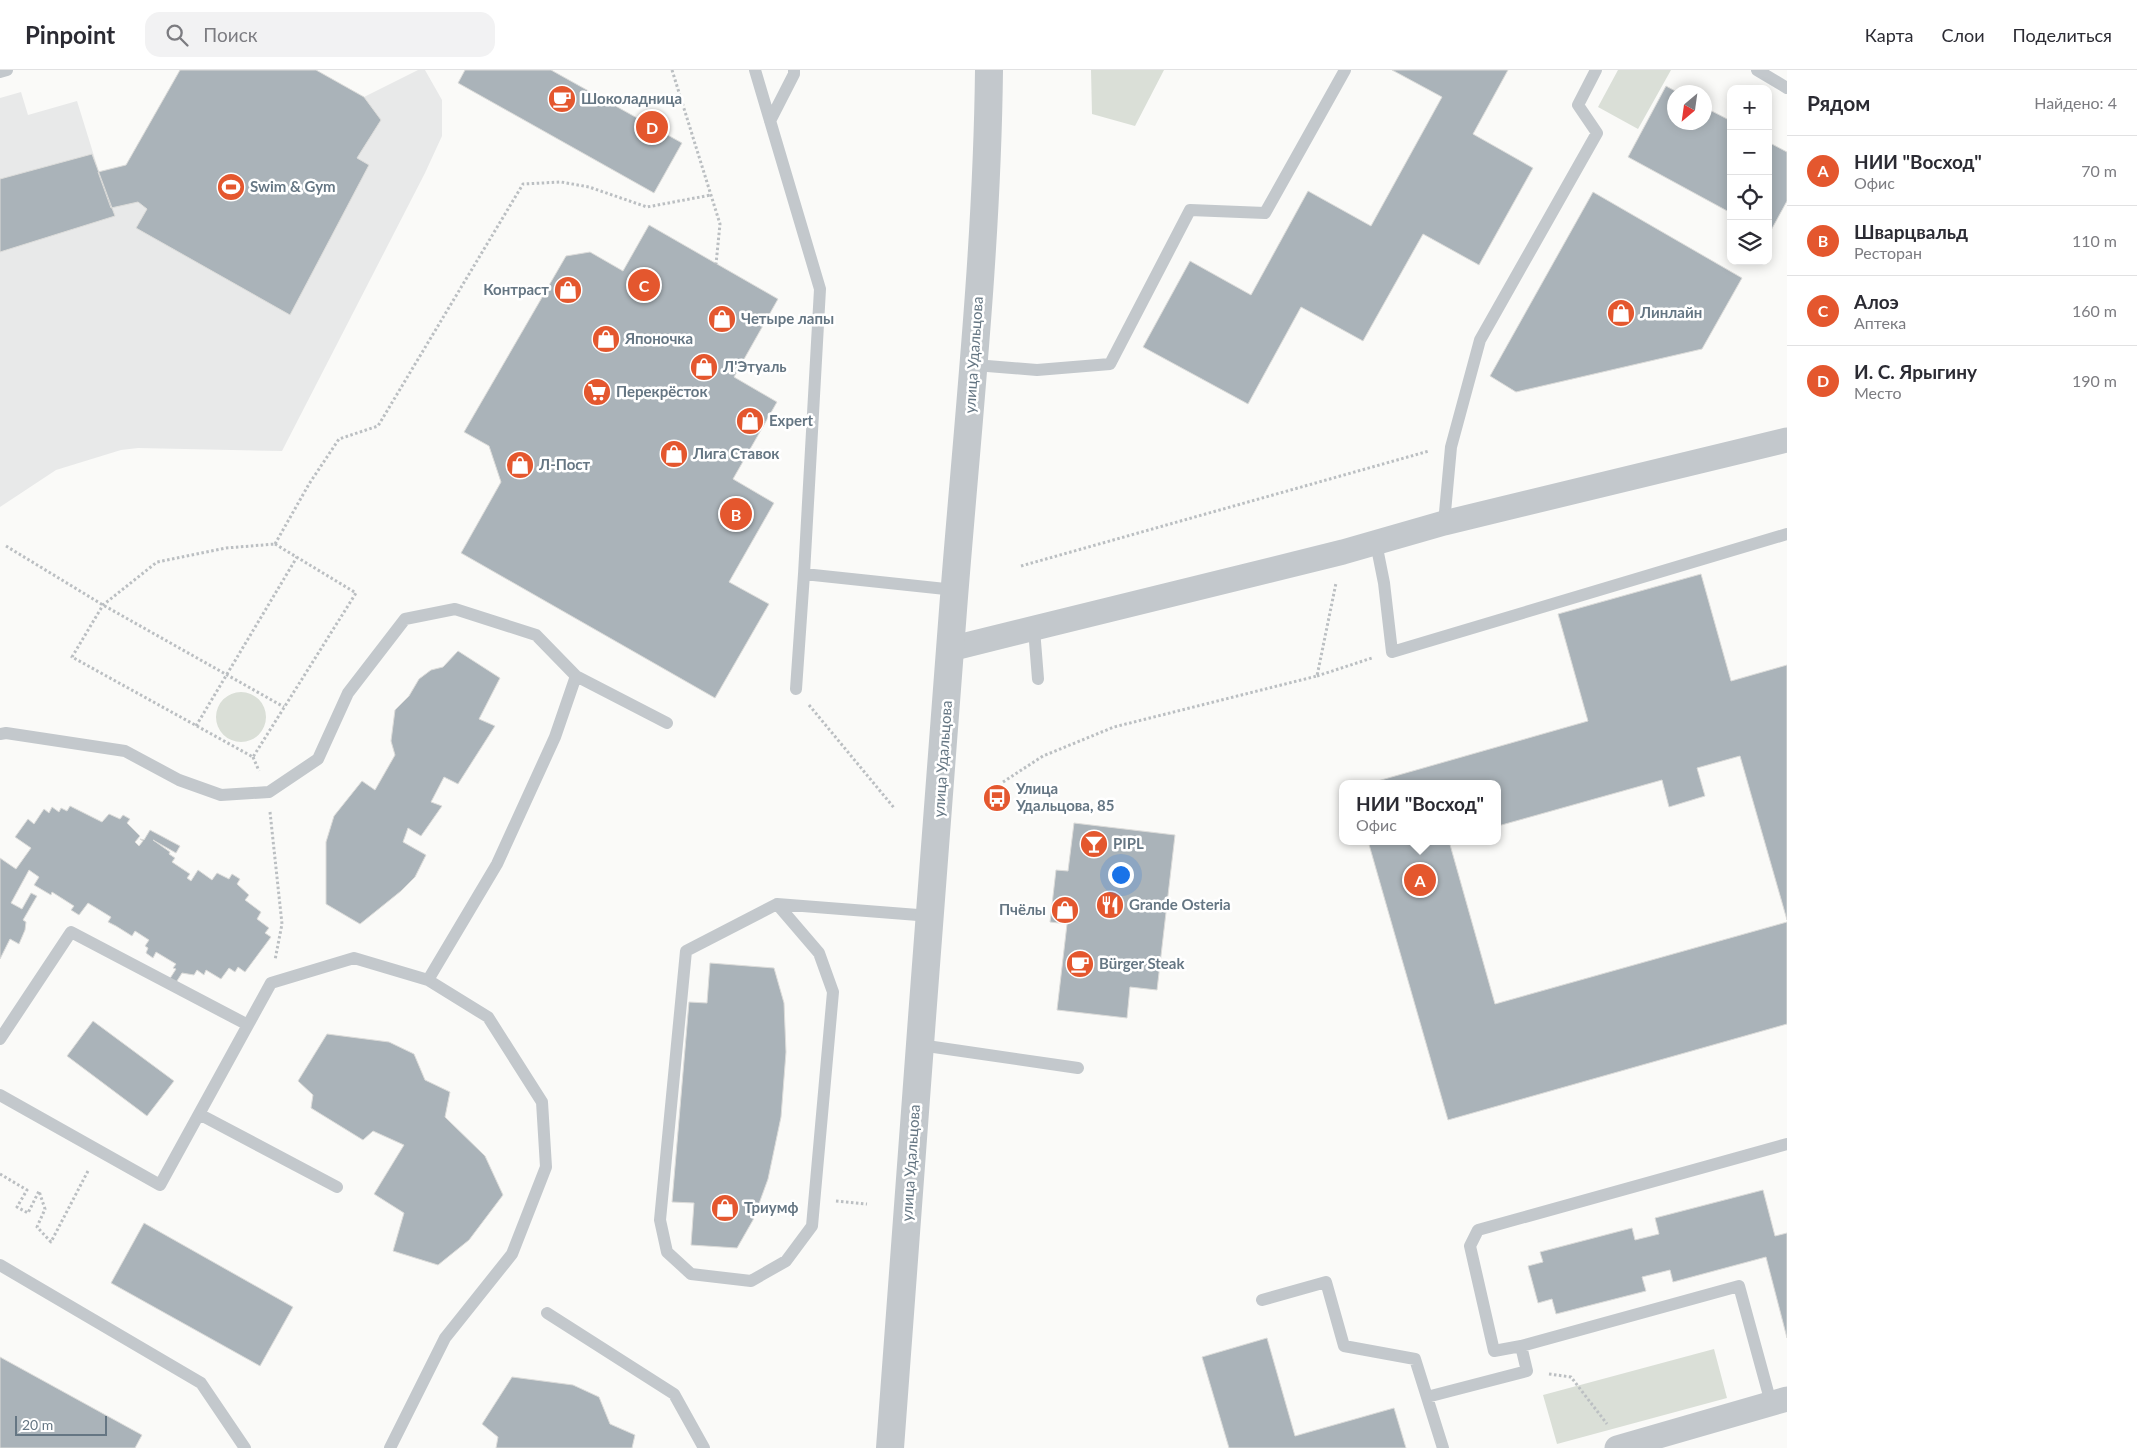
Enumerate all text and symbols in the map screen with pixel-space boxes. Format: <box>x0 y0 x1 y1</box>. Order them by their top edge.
search box <box>145 12 495 57</box>
text: Pinpoint <box>25 20 115 49</box>
icon: search <box>163 21 191 49</box>
text: Поиск <box>203 23 258 46</box>
text: Карта <box>1865 24 1913 46</box>
text: Слои <box>1941 24 1985 46</box>
text: Поделиться <box>2013 24 2112 46</box>
cafe icon: Шоколадница <box>547 84 577 114</box>
north arrow <box>1667 85 1712 130</box>
map controls <box>1727 85 1772 265</box>
button: + <box>1727 85 1772 130</box>
place label: Шоколадница <box>581 89 682 107</box>
text: Рядом <box>1807 90 1870 115</box>
text: Найдено: 4 <box>2034 93 2117 112</box>
pin: D <box>636 108 668 146</box>
button: − <box>1727 130 1772 175</box>
text: НИИ "Восход" <box>1854 150 1982 173</box>
text: A <box>1817 161 1829 180</box>
text: 70 m <box>2081 161 2117 180</box>
sports icon: Swim & Gym <box>216 172 246 202</box>
text: Офис <box>1854 173 1895 192</box>
button: locate <box>1727 175 1772 220</box>
place label: Swim & Gym <box>250 177 336 195</box>
button: layers <box>1727 220 1772 265</box>
text: Шварцвальд <box>1854 220 1968 243</box>
text: B <box>1818 231 1828 250</box>
text: 110 m <box>2072 231 2117 250</box>
text: Ресторан <box>1854 243 1922 262</box>
pin: C <box>628 266 660 304</box>
shop icon: Контраст <box>553 275 583 305</box>
place label: Контраст <box>483 280 549 298</box>
text: Алоэ <box>1854 290 1899 313</box>
street label: улица Удальцова <box>960 296 986 414</box>
shop icon: Линлайн <box>1606 298 1636 328</box>
text: C <box>1818 301 1828 320</box>
text: 160 m <box>2072 301 2117 320</box>
place label: Линлайн <box>1639 303 1702 321</box>
shop icon: Четыре лапы <box>707 304 737 334</box>
place label: Четыре лапы <box>741 309 834 327</box>
text: Аптека <box>1854 313 1906 332</box>
shop icon: Японочка <box>591 324 621 354</box>
place label: Японочка <box>624 329 693 347</box>
shop icon: Л'Этуаль <box>689 352 719 382</box>
place label: Л'Этуаль <box>722 357 787 375</box>
text: И. С. Ярыгину <box>1854 360 1977 383</box>
text: D <box>1817 371 1829 390</box>
text: 190 m <box>2072 371 2117 390</box>
supermarket icon: Перекрёсток <box>582 377 612 407</box>
place label: Перекрёсток <box>616 382 708 400</box>
text: Место <box>1854 383 1902 402</box>
shop icon: Expert <box>735 406 765 436</box>
place label: Expert <box>769 411 814 429</box>
shop icon: Лига Ставок <box>659 439 689 469</box>
place label: Лига Ставок <box>692 444 780 462</box>
shop icon: Л-Пост <box>505 450 535 480</box>
place label: Л-Пост <box>538 455 591 473</box>
pin: B <box>720 495 752 533</box>
street label: улица Удальцова <box>929 700 955 818</box>
place label: Улица Удальцова, 85 <box>1015 779 1114 814</box>
popup <box>1339 780 1501 845</box>
bus stop icon: Улица Удальцова, 85 <box>982 783 1012 813</box>
text: НИИ "Восход" <box>1356 792 1484 815</box>
text: Офис <box>1356 815 1397 834</box>
bar icon: PIPL <box>1079 829 1109 859</box>
place label: PIPL <box>1113 834 1144 852</box>
pin: A <box>1404 861 1436 899</box>
your location <box>1108 862 1134 888</box>
restaurant icon: Grande Osteria <box>1095 890 1125 920</box>
shop icon: Пчёлы <box>1050 895 1080 925</box>
place label: Grande Osteria <box>1129 895 1231 913</box>
place label: Пчёлы <box>999 900 1046 918</box>
cafe icon: Bürger Steak <box>1065 949 1095 979</box>
place label: Bürger Steak <box>1099 954 1185 972</box>
street label: улица Удальцова <box>897 1104 923 1222</box>
shop icon: Триумф <box>710 1193 740 1223</box>
place label: Триумф <box>744 1198 798 1216</box>
scale bar <box>15 1413 108 1436</box>
text: 20 m <box>22 1416 53 1433</box>

